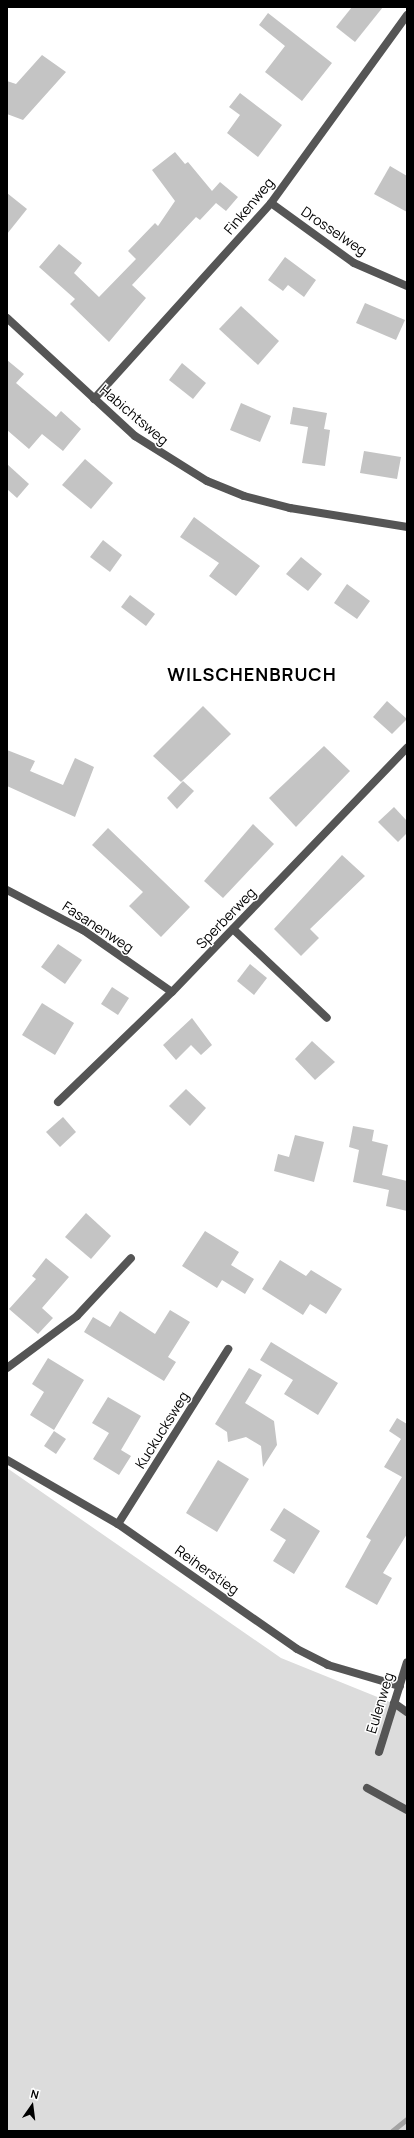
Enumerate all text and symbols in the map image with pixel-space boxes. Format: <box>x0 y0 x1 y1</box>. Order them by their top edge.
street label: Finkenweg <box>220 174 278 238</box>
street label: Drosselweg <box>298 203 370 259</box>
street label: Habichtsweg <box>96 381 172 449</box>
district label: WILSCHENBRUCH <box>167 663 337 685</box>
street label: Sperberweg <box>193 884 259 952</box>
street label: Fasanenweg <box>59 898 137 956</box>
street label: Kuckucksweg <box>132 1388 192 1472</box>
street label: Reiherstieg <box>172 1542 242 1598</box>
street label: Eulenweg <box>363 1671 397 1735</box>
north arrow <box>12 2086 52 2126</box>
text: N <box>29 2086 41 2102</box>

